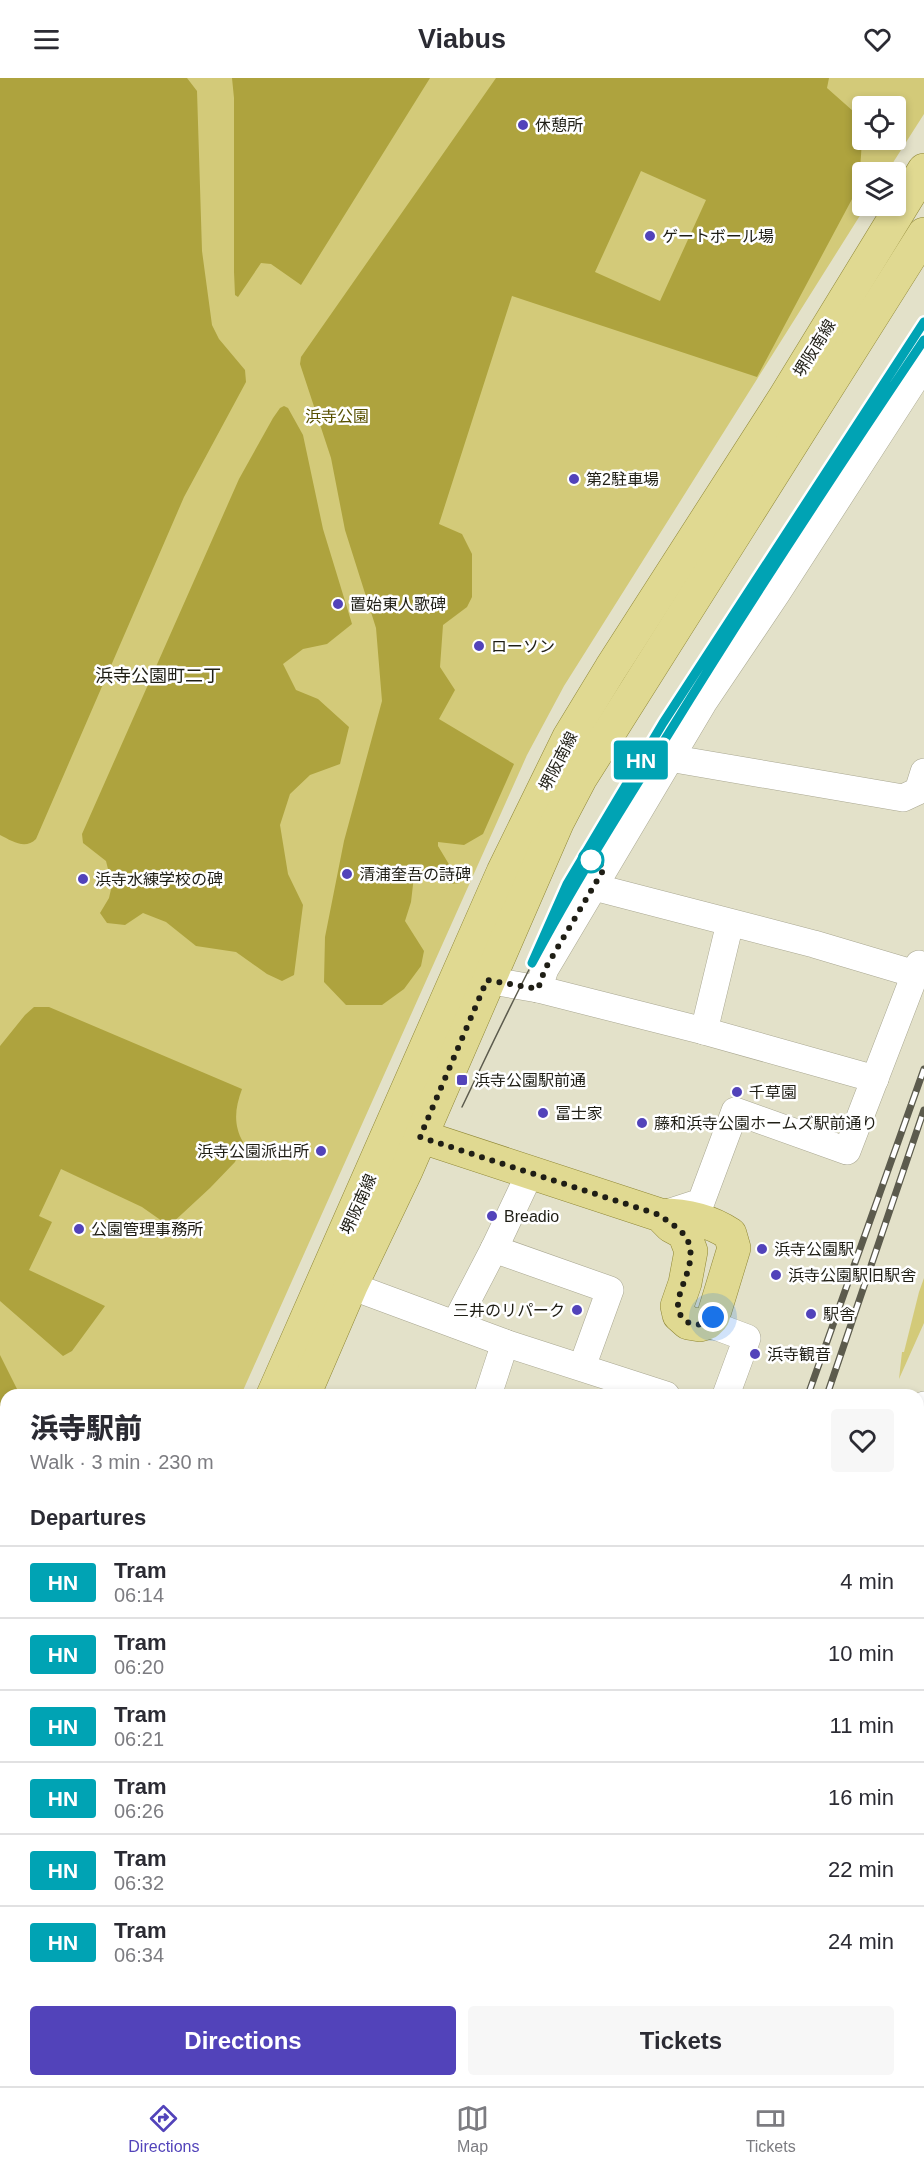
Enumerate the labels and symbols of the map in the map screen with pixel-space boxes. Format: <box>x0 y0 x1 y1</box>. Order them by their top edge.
place label: 休憩所 <box>535 116 583 134</box>
marker: 休憩所 <box>516 118 530 132</box>
place label: ゲートボール場 <box>662 228 774 245</box>
marker: ゲートボール場 <box>643 229 657 243</box>
street label: 堺阪南線 <box>790 317 839 380</box>
park label: 浜寺公園 <box>305 408 369 425</box>
place label: 第2駐車場 <box>586 471 659 488</box>
marker: 第2駐車場 <box>567 472 581 486</box>
place label: 置始東人歌碑 <box>350 596 446 613</box>
marker: 置始東人歌碑 <box>331 597 345 611</box>
place label: ローソン <box>491 638 555 655</box>
marker: ローソン <box>472 639 486 653</box>
district label: 浜寺公園町二丁 <box>95 666 221 686</box>
street label: 堺阪南線 <box>536 729 581 794</box>
line badge: HN <box>614 740 668 780</box>
unlabelled marker <box>578 847 604 873</box>
place label: 清浦奎吾の詩碑 <box>359 866 471 883</box>
marker: 清浦奎吾の詩碑 <box>340 867 354 881</box>
place label: 浜寺水練学校の碑 <box>95 871 223 888</box>
marker: 浜寺水練学校の碑 <box>76 872 90 886</box>
place label: 浜寺公園駅前通 <box>474 1072 586 1089</box>
marker: 浜寺公園駅前通 <box>455 1073 469 1087</box>
place label: 千草園 <box>749 1084 797 1101</box>
marker: 千草園 <box>730 1085 744 1099</box>
place label: 冨士家 <box>555 1105 603 1122</box>
marker: 冨士家 <box>536 1106 550 1120</box>
place label: 藤和浜寺公園ホームズ駅前通り <box>654 1115 878 1132</box>
marker: 藤和浜寺公園ホームズ駅前通り <box>635 1116 649 1130</box>
place label: 浜寺公園派出所 <box>197 1143 309 1160</box>
marker: 浜寺公園派出所 <box>314 1144 328 1158</box>
street label: 堺阪南線 <box>338 1172 379 1237</box>
place label: Breadio <box>504 1208 559 1225</box>
marker: Breadio <box>485 1209 499 1223</box>
place label: 公園管理事務所 <box>91 1221 203 1238</box>
marker: 公園管理事務所 <box>72 1222 86 1236</box>
place label: 浜寺公園駅 <box>774 1241 854 1258</box>
marker: 浜寺公園駅 <box>755 1242 769 1256</box>
place label: 浜寺公園駅旧駅舎 <box>788 1267 916 1284</box>
marker: 浜寺公園駅旧駅舎 <box>769 1268 783 1282</box>
place label: 三井のリパーク <box>453 1302 565 1319</box>
your location <box>698 1302 728 1332</box>
marker: 三井のリパーク <box>570 1303 584 1317</box>
place label: 駅舎 <box>823 1306 855 1323</box>
marker: 駅舎 <box>804 1307 818 1321</box>
place label: 浜寺観音 <box>767 1346 831 1363</box>
marker: 浜寺観音 <box>748 1347 762 1361</box>

